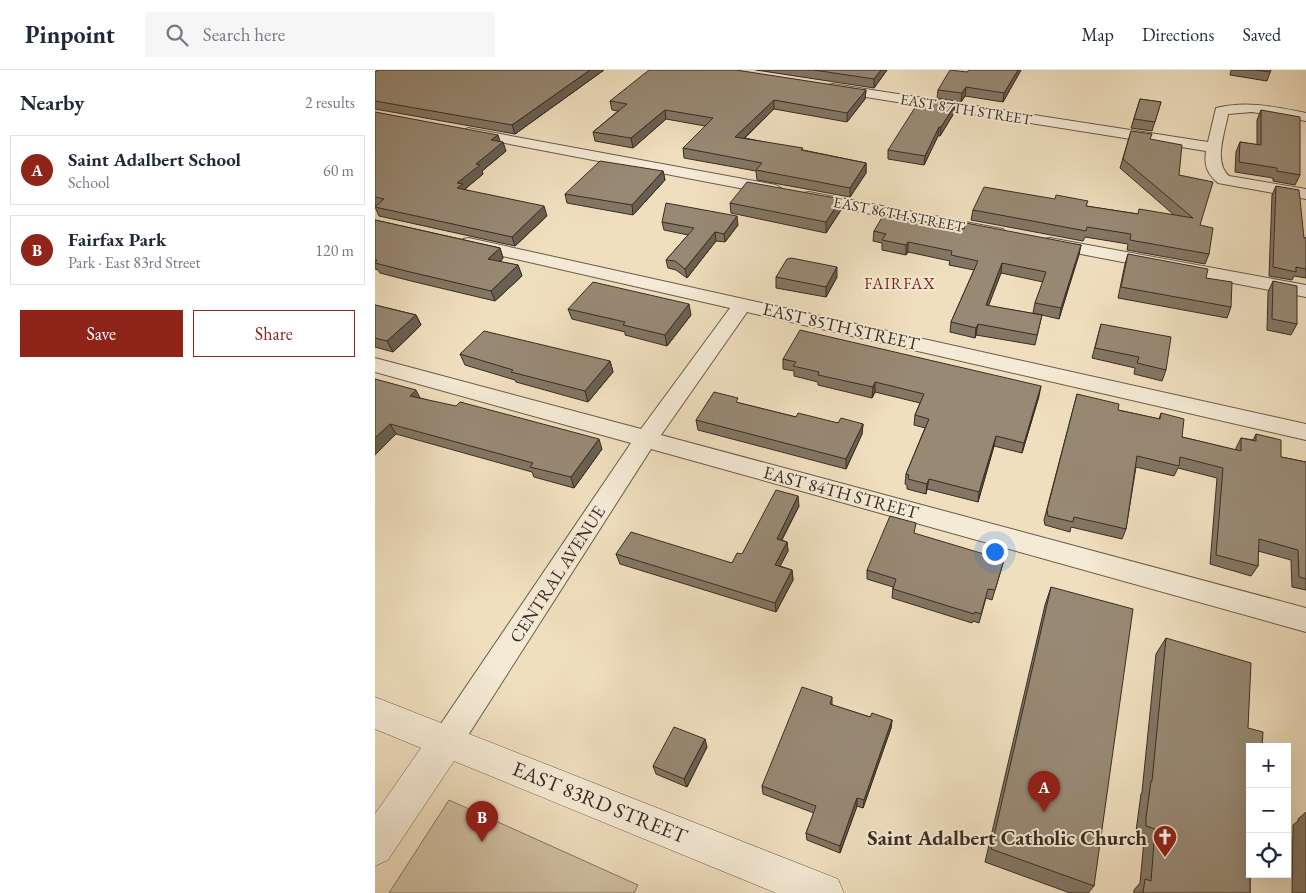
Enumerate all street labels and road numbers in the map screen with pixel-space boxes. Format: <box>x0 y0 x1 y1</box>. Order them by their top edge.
street label: EAST 87TH STREET <box>899 89 1034 129</box>
street label: EAST 86TH STREET <box>832 192 967 236</box>
street label: EAST 85TH STREET <box>761 297 922 355</box>
street label: EAST 84TH STREET <box>761 460 922 524</box>
street label: CENTRAL AVENUE <box>504 501 610 647</box>
street label: EAST 83RD STREET <box>509 755 692 850</box>

